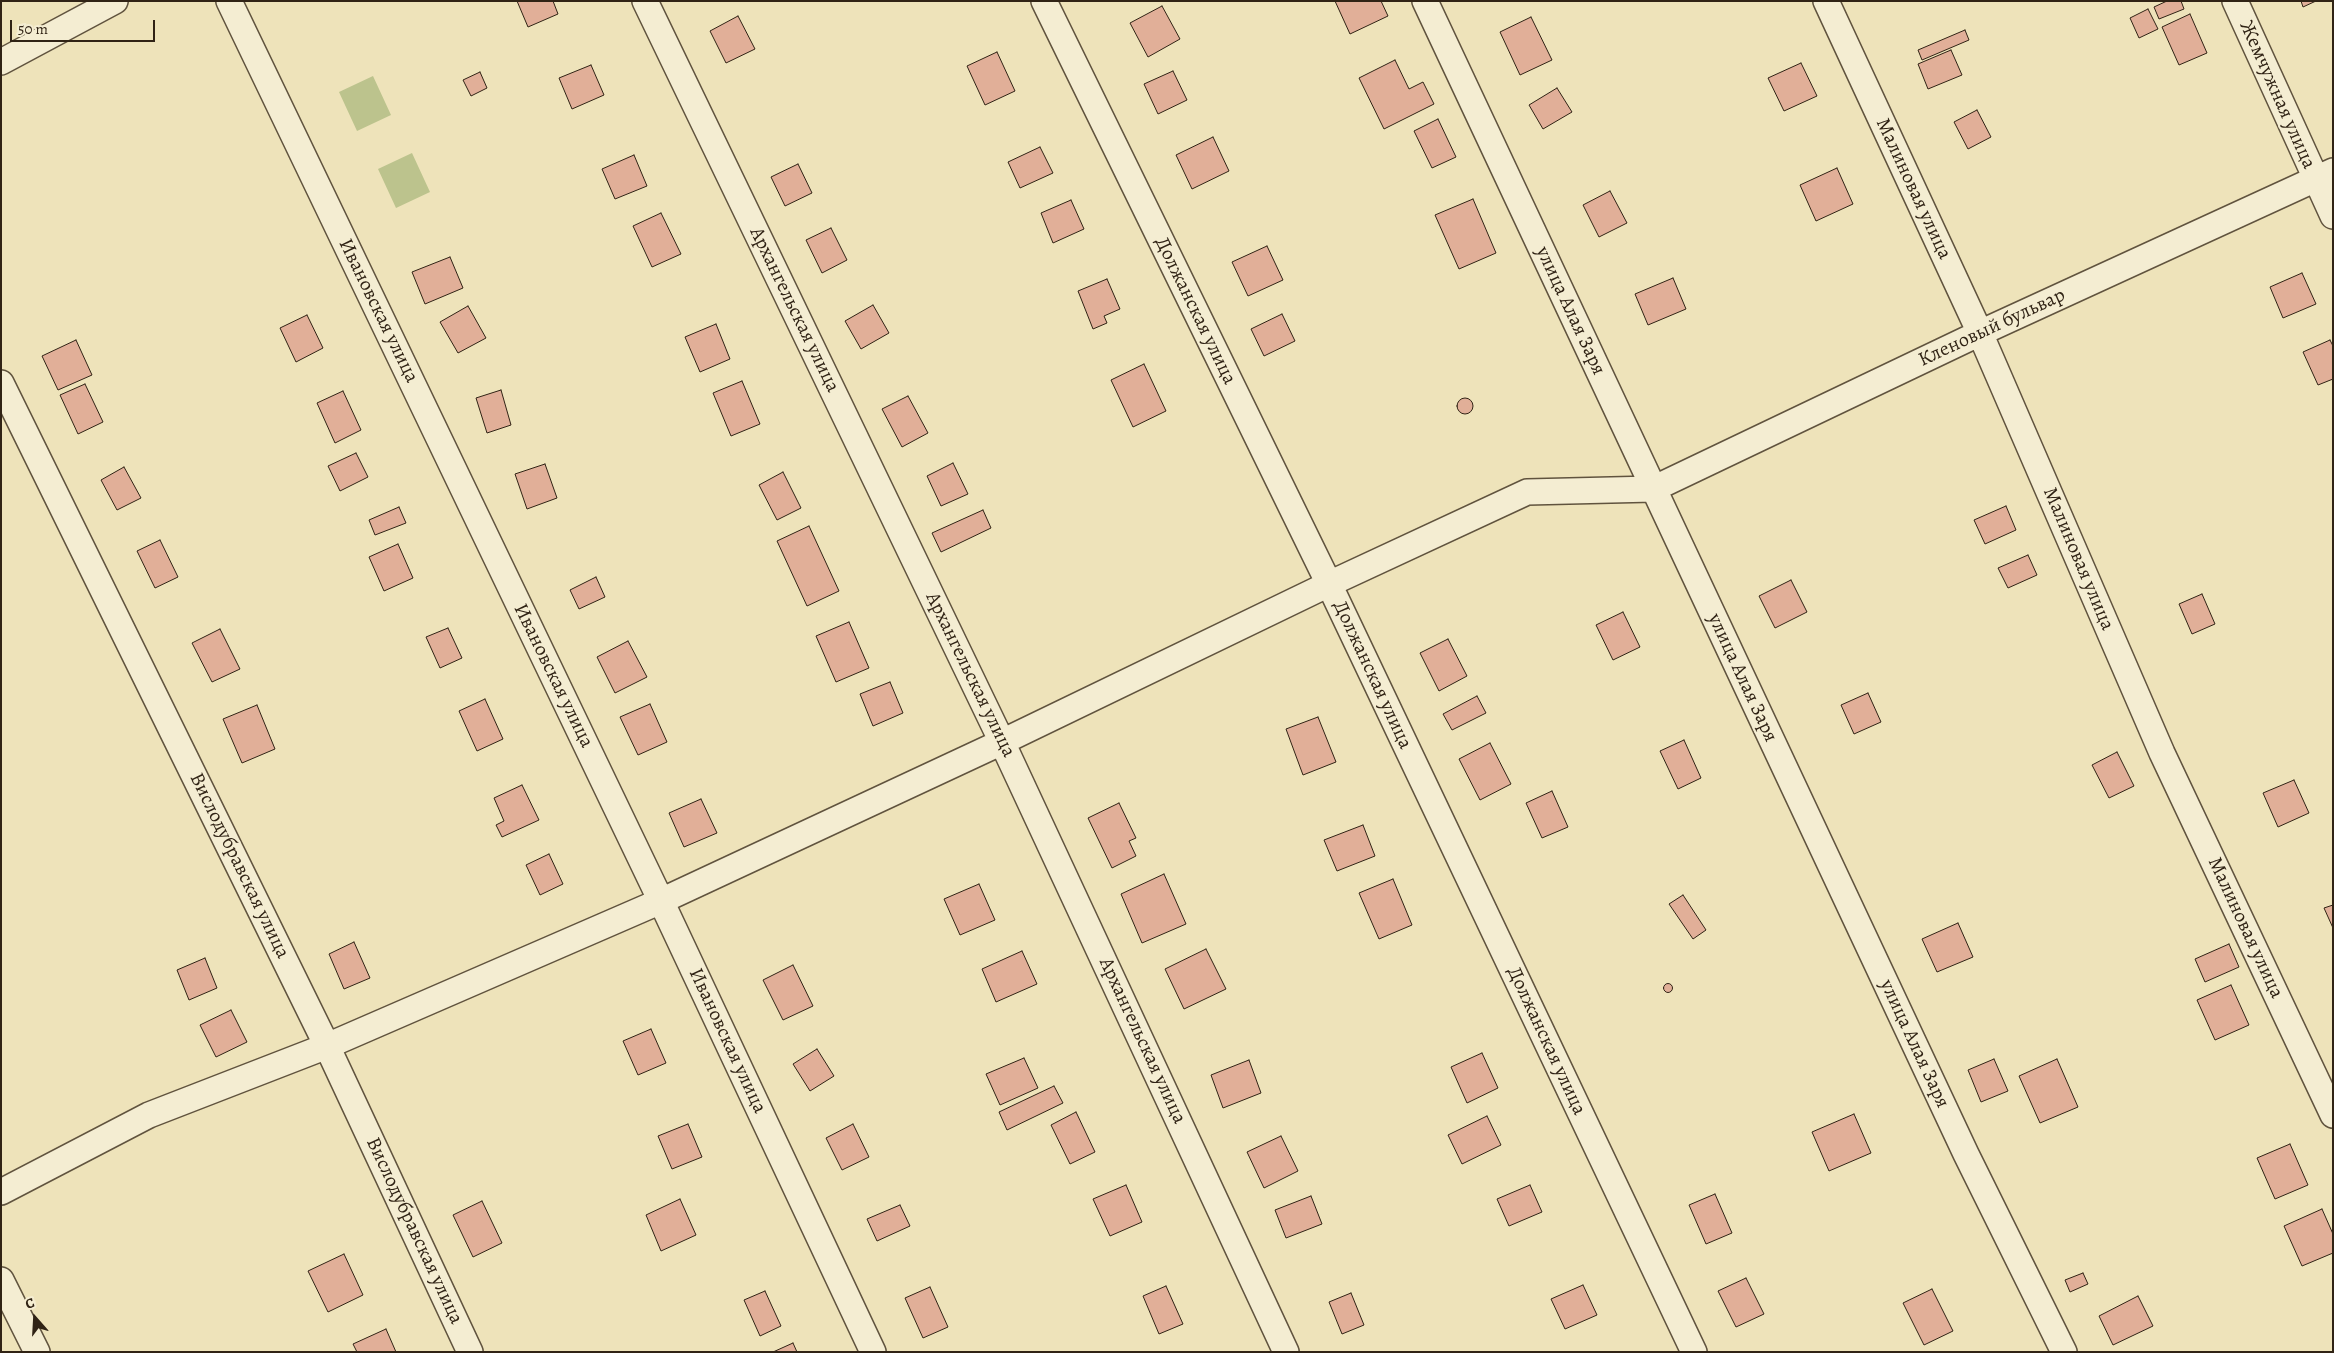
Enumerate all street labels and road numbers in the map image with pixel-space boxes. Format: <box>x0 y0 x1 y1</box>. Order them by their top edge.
street label: Жемчужная улица <box>2234 17 2320 173</box>
street label: Малиновая улица <box>1870 115 1956 263</box>
street label: Архангельская улица <box>744 224 844 396</box>
street label: Должанская улица <box>1149 233 1241 389</box>
street label: Ивановская улица <box>333 235 423 387</box>
street label: улица Алая Заря <box>1530 243 1610 379</box>
street label: Кленовый бульвар <box>1915 283 2069 373</box>
street label: Малиновая улица <box>2037 484 2119 634</box>
street label: Архангельская улица <box>920 589 1020 761</box>
street label: Должанская улица <box>1327 597 1417 753</box>
street label: Ивановская улица <box>508 600 598 752</box>
street label: улица Алая Заря <box>1702 610 1782 746</box>
street label: Вислодубравская улица <box>184 769 294 963</box>
street label: Малиновая улица <box>2202 854 2288 1002</box>
street label: Архангельская улица <box>1093 954 1191 1128</box>
street label: Должанская улица <box>1501 963 1591 1119</box>
street label: Ивановская улица <box>683 965 771 1117</box>
street label: улица Алая Заря <box>1874 976 1954 1112</box>
street label: Вислодубравская улица <box>360 1134 468 1328</box>

